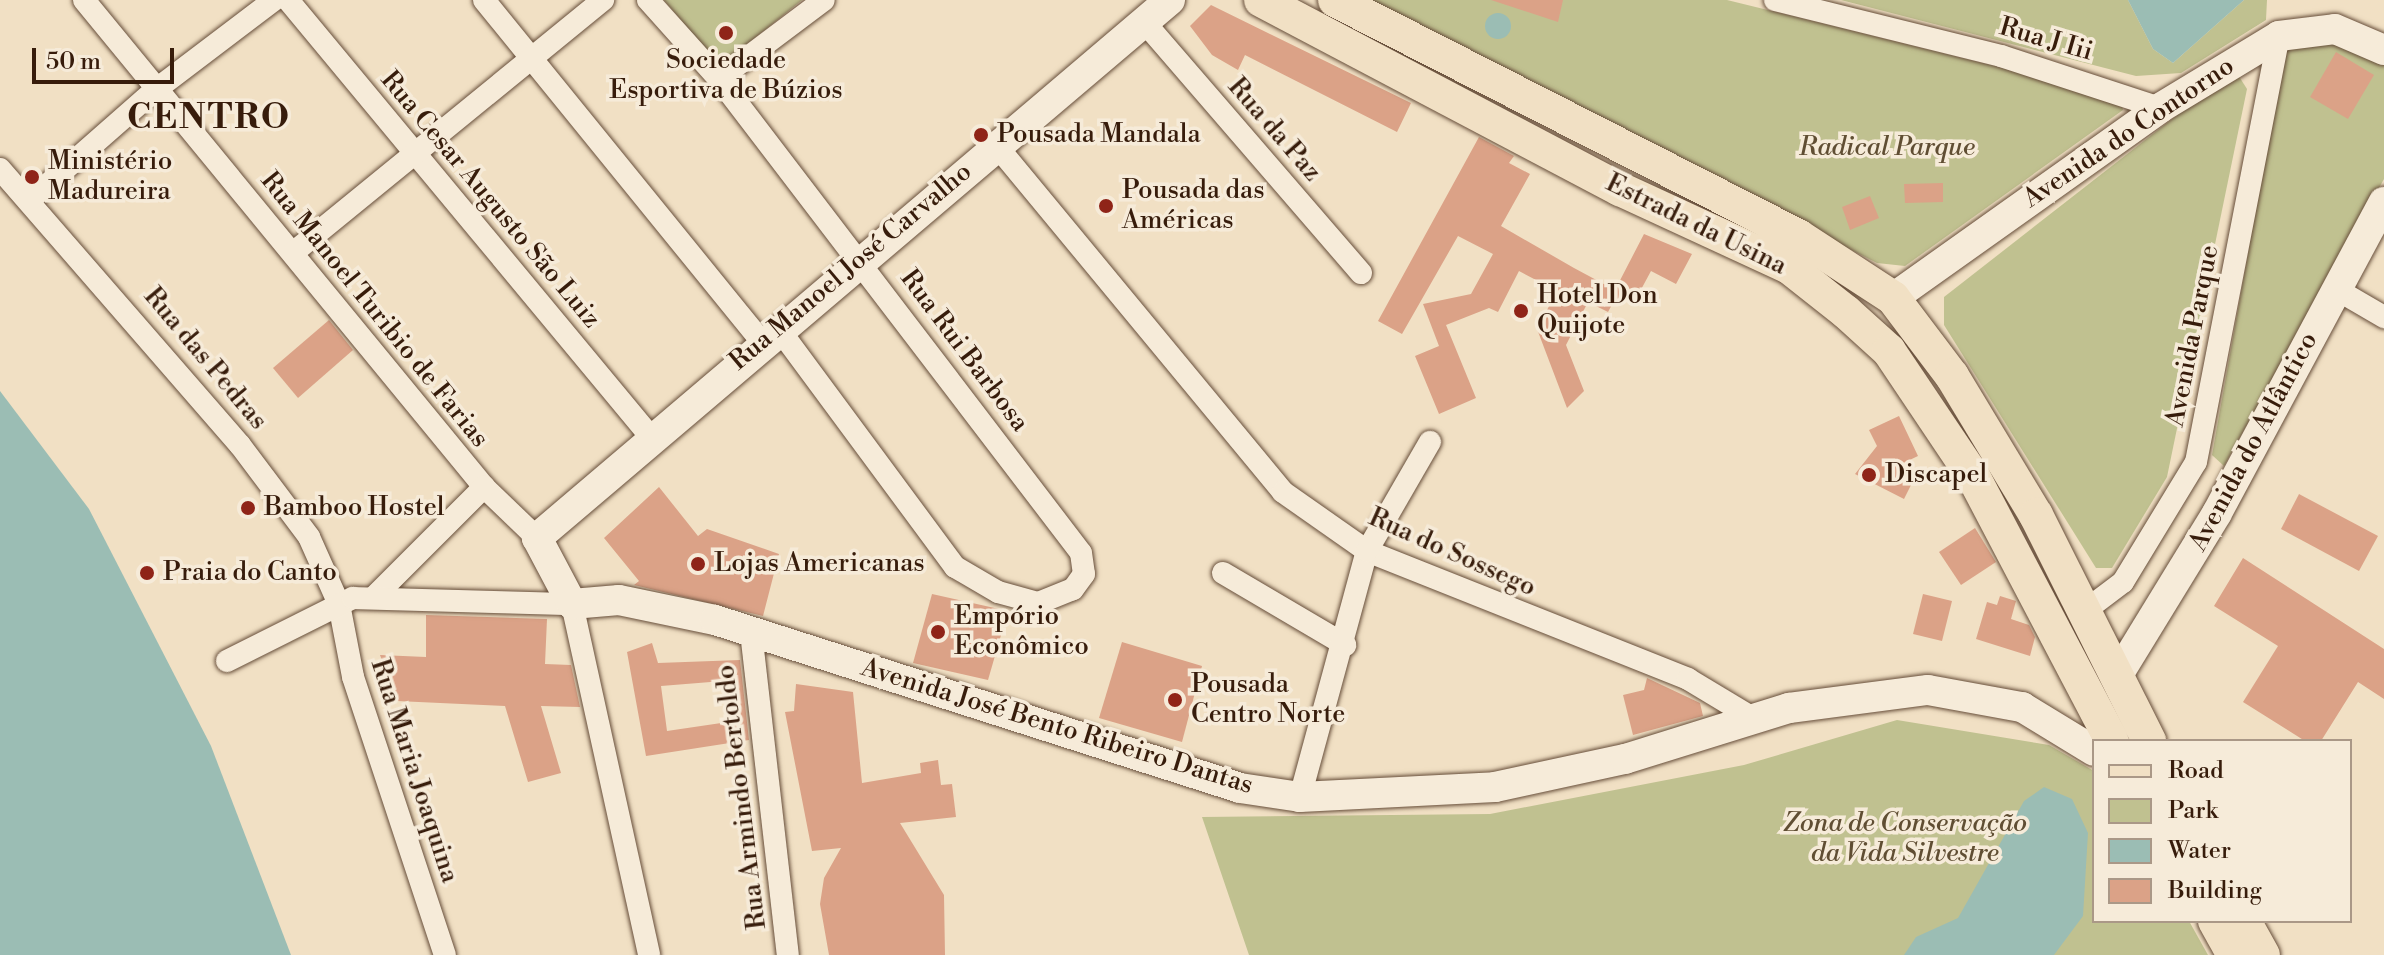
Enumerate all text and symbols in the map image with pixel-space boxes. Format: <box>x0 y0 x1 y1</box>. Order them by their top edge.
street label: Rua J Iii <box>1996 12 2096 68</box>
marker: Sociedade Esportiva de Búzios <box>717 24 735 42</box>
scale bar <box>36 32 178 82</box>
place label: Sociedade Esportiva de Búzios <box>609 45 843 106</box>
text: 50 m <box>46 47 101 77</box>
street label: Avenida do Contorno <box>2018 51 2240 215</box>
street label: Rua Cesar Augusto São Luiz <box>373 65 607 335</box>
street label: Rua da Paz <box>1221 72 1327 188</box>
district label: CENTRO <box>127 99 291 139</box>
place label: Pousada Mandala <box>997 119 1201 151</box>
marker: Pousada Mandala <box>972 126 990 144</box>
park label: Radical Parque <box>1799 132 1975 164</box>
place label: Ministério Madureira <box>48 146 172 208</box>
street label: Rua Manoel José Carvalho <box>724 157 978 377</box>
street label: Rua Manoel Turibio de Farias <box>253 166 495 454</box>
marker: Ministério Madureira <box>23 168 41 186</box>
street label: Estrada da Usina <box>1601 168 1791 282</box>
place label: Pousada das Américas <box>1122 175 1265 236</box>
marker: Pousada das Américas <box>1097 197 1115 215</box>
street label: Avenida Parque <box>2160 243 2226 429</box>
street label: Rua Rui Barbosa <box>893 264 1035 438</box>
place label: Hotel Don Quijote <box>1537 280 1658 342</box>
street label: Rua das Pedras <box>137 282 273 436</box>
marker: Hotel Don Quijote <box>1512 302 1530 320</box>
street label: Avenida do Atlântico <box>2183 327 2325 557</box>
place label: Discapel <box>1885 459 1987 491</box>
marker: Discapel <box>1860 466 1878 484</box>
place label: Bamboo Hostel <box>264 492 444 524</box>
marker: Bamboo Hostel <box>239 499 257 517</box>
street label: Rua do Sossego <box>1364 502 1540 604</box>
place label: Lojas Americanas <box>714 548 925 580</box>
marker: Lojas Americanas <box>689 555 707 573</box>
place label: Praia do Canto <box>163 557 337 589</box>
marker: Praia do Canto <box>138 564 156 582</box>
place label: Empório Econômico <box>954 601 1089 662</box>
marker: Empório Econômico <box>929 623 947 641</box>
street label: Avenida José Bento Ribeiro Dantas <box>857 652 1257 802</box>
street label: Rua Maria Joaquina <box>363 655 465 887</box>
street label: Rua Armindo Bertoldo <box>710 663 774 931</box>
place label: Pousada Centro Norte <box>1191 669 1345 730</box>
marker: Pousada Centro Norte <box>1166 691 1184 709</box>
legend <box>2092 739 2352 923</box>
text: Road <box>2168 756 2224 786</box>
text: Park <box>2168 796 2218 826</box>
park label: Zona de Conservação da Vida Silvestre <box>1783 808 2027 870</box>
text: Water <box>2168 836 2231 866</box>
text: Building <box>2168 876 2262 906</box>

